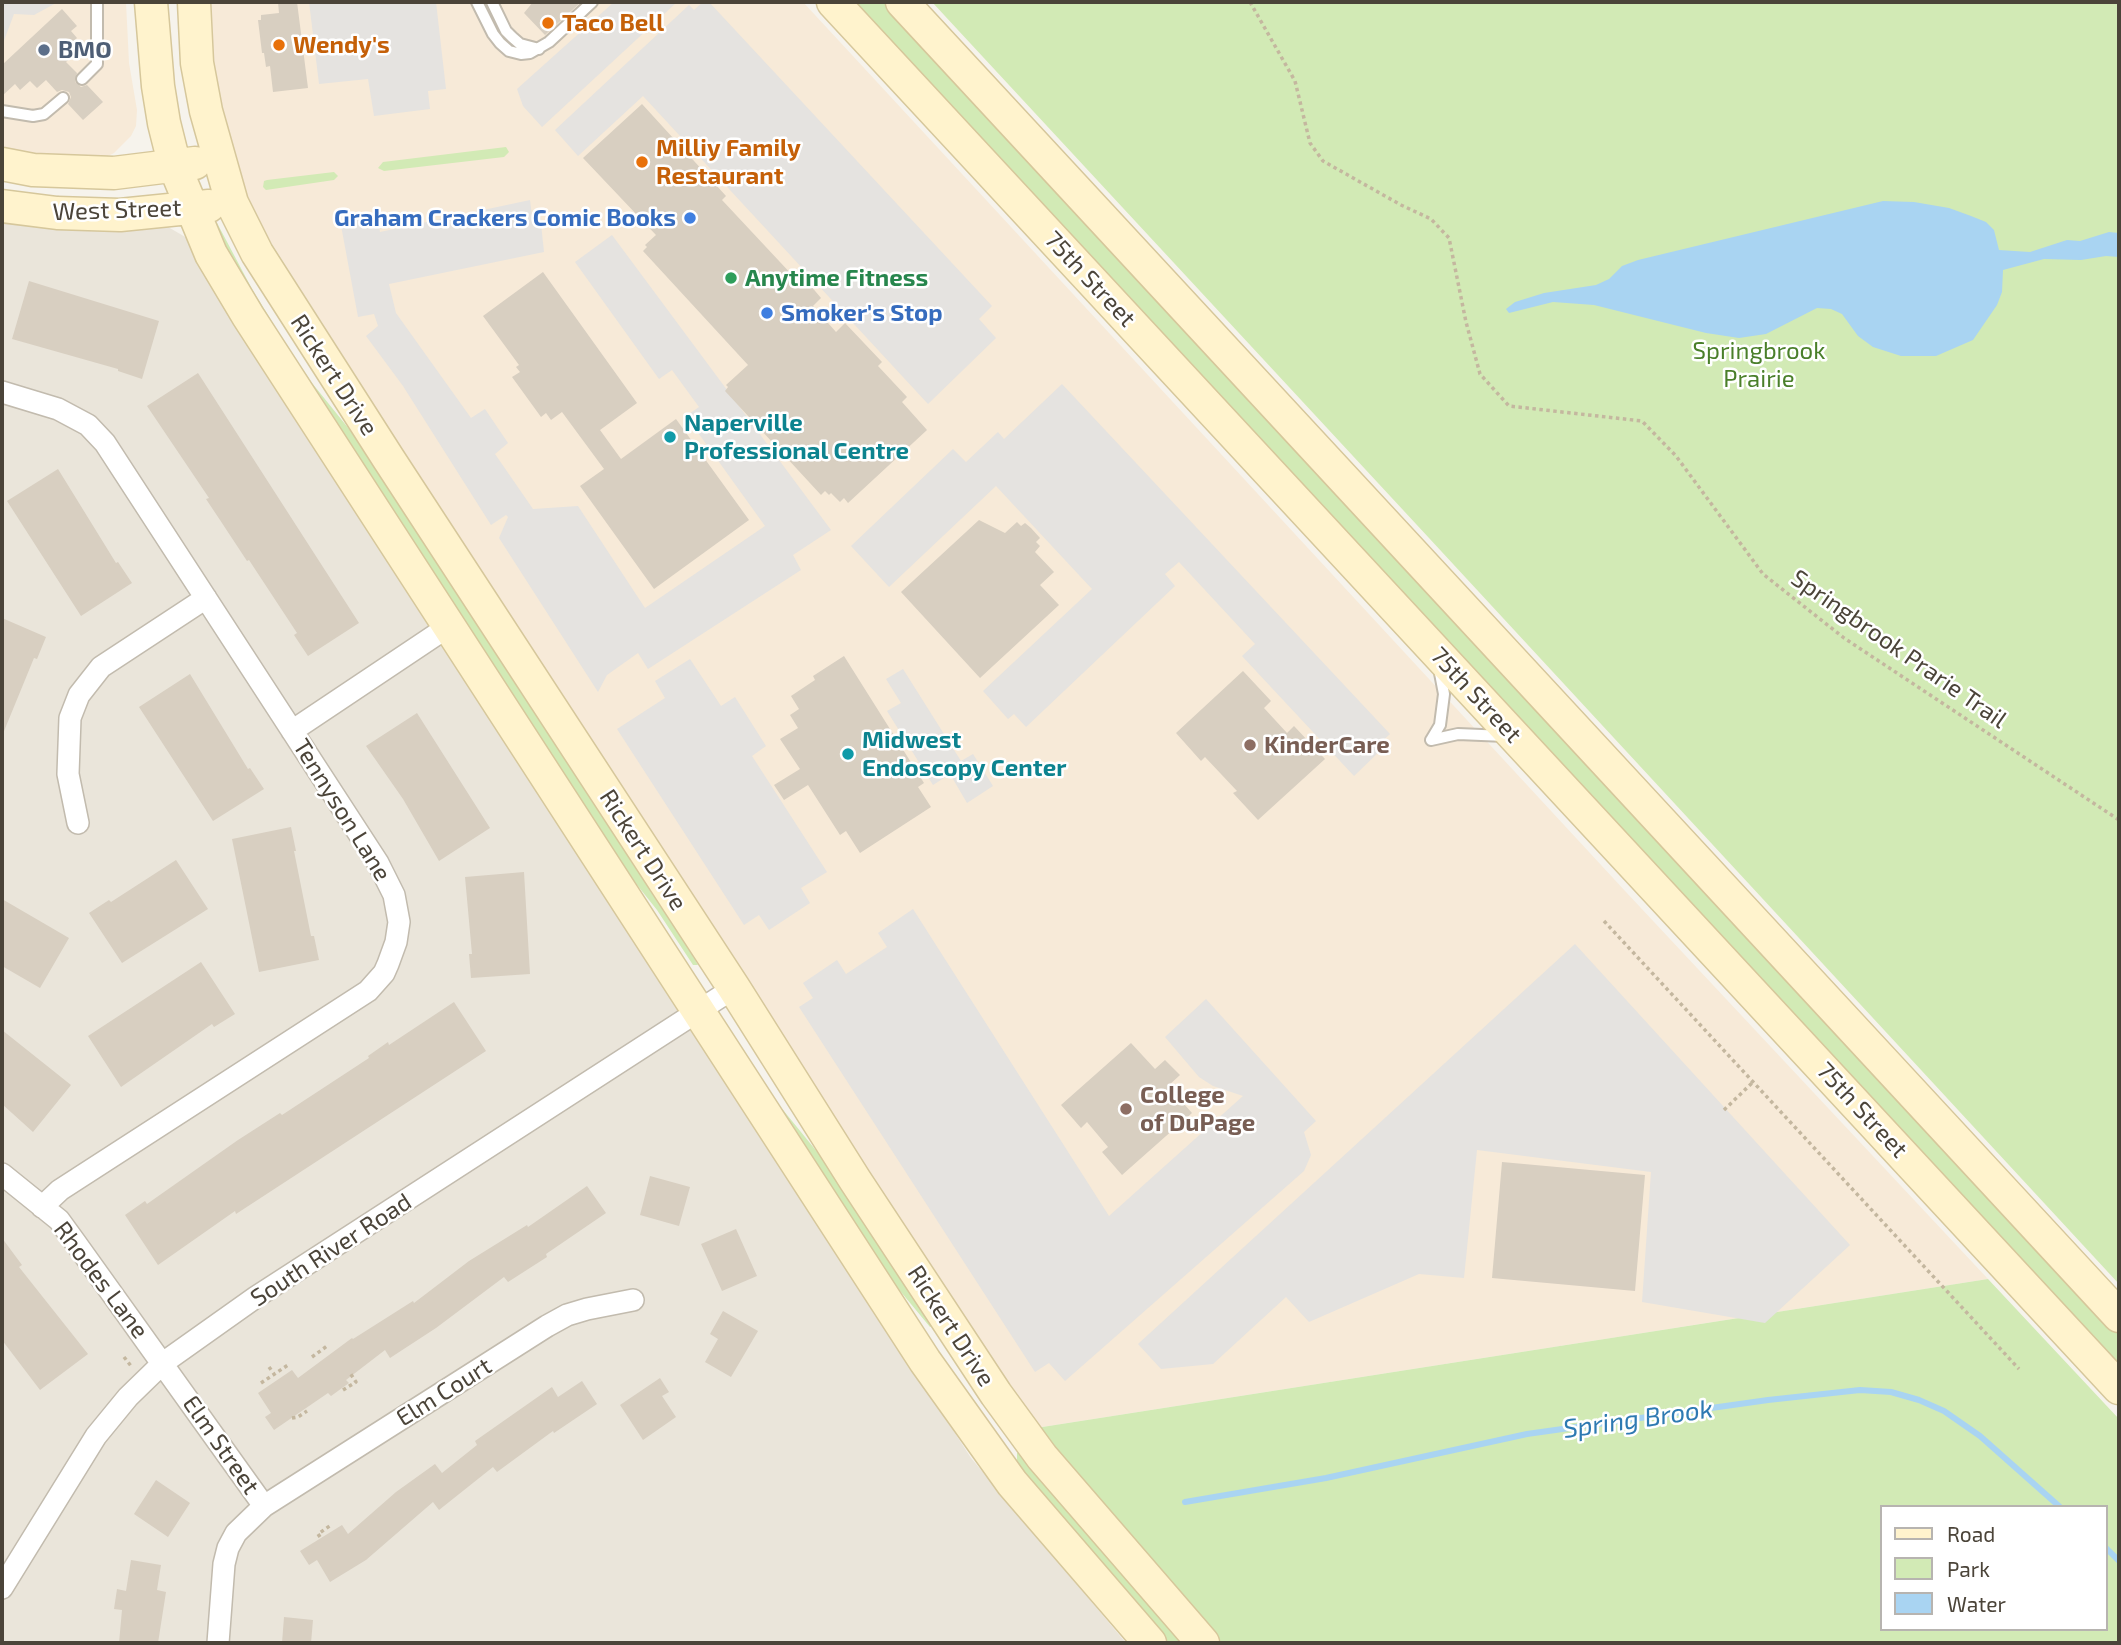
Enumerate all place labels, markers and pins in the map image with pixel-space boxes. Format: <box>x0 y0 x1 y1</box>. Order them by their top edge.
place label: Taco Bell <box>562 9 664 37</box>
marker: Taco Bell <box>540 15 556 31</box>
place label: Wendy's <box>293 31 390 59</box>
place label: BMO <box>58 36 112 64</box>
marker: Wendy's <box>271 37 287 53</box>
marker: BMO <box>36 42 52 58</box>
place label: Milliy Family Restaurant <box>656 134 801 190</box>
marker: Milliy Family Restaurant <box>634 154 650 170</box>
place label: Graham Crackers Comic Books <box>334 204 676 232</box>
marker: Graham Crackers Comic Books <box>682 210 698 226</box>
place label: Anytime Fitness <box>745 264 928 292</box>
marker: Anytime Fitness <box>723 270 739 286</box>
place label: Smoker's Stop <box>781 299 943 327</box>
marker: Smoker's Stop <box>759 305 775 321</box>
place label: Naperville Professional Centre <box>684 409 909 465</box>
marker: Naperville Professional Centre <box>662 429 678 445</box>
place label: Midwest Endoscopy Center <box>862 726 1066 782</box>
place label: KinderCare <box>1264 731 1390 759</box>
marker: KinderCare <box>1242 737 1258 753</box>
marker: Midwest Endoscopy Center <box>840 746 856 762</box>
place label: College of DuPage <box>1140 1081 1255 1137</box>
marker: College of DuPage <box>1118 1101 1134 1117</box>

